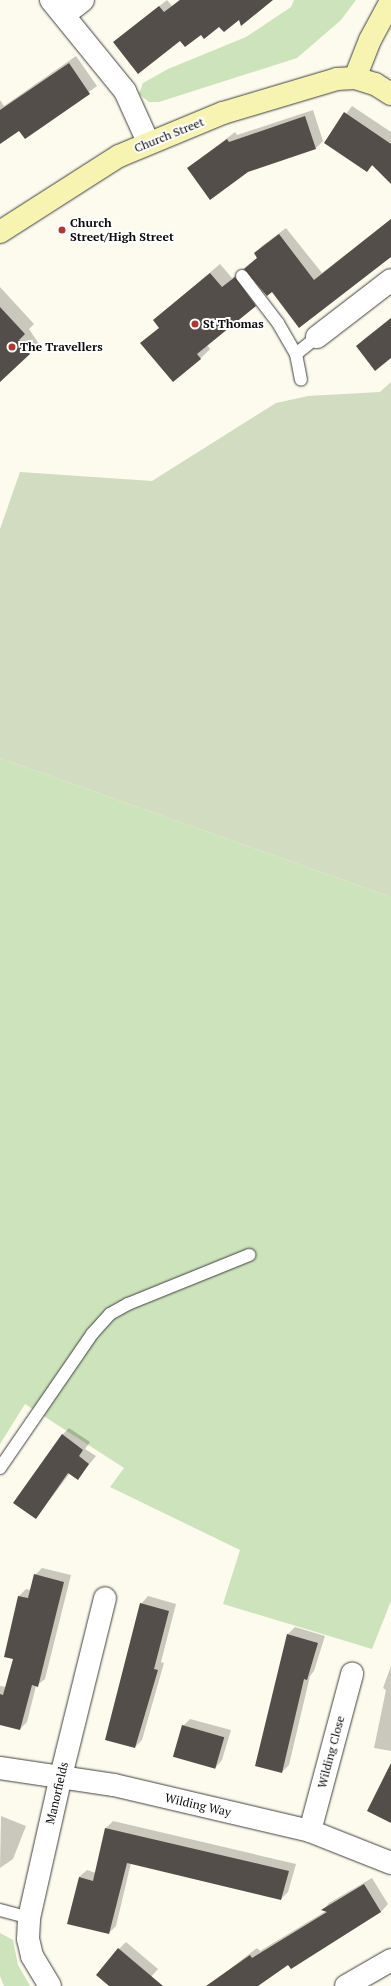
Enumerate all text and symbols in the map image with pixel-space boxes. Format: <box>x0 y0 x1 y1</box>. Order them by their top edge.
street label: Church Street <box>132 114 206 156</box>
place label: Church Street/High Street <box>70 216 174 244</box>
marker: Church Street/High Street <box>57 225 67 235</box>
place label: St Thomas <box>203 317 264 331</box>
marker: St Thomas <box>190 319 200 329</box>
place label: The Travellers <box>20 340 103 354</box>
marker: The Travellers <box>7 342 17 352</box>
street label: Wilding Close <box>314 1714 348 1790</box>
street label: Manorfields <box>43 1760 71 1826</box>
street label: Wilding Way <box>163 1790 233 1820</box>

